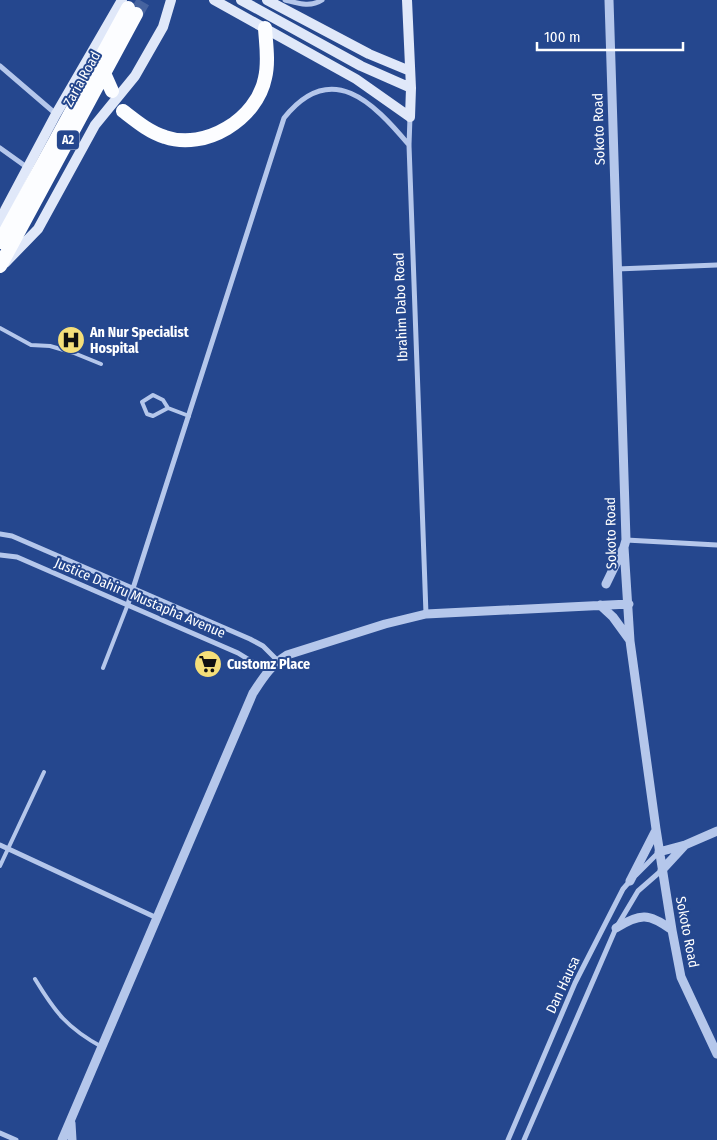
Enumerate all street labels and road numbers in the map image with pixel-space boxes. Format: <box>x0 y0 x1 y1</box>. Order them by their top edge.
street label: Zaria Road <box>60 48 104 110</box>
street label: Sokoto Road <box>589 93 609 165</box>
road number: A2 <box>57 130 79 150</box>
street label: Ibrahim Dabo Road <box>391 252 411 362</box>
street label: Sokoto Road <box>602 497 620 569</box>
street label: Justice Dahiru Mustapha Avenue <box>52 554 228 642</box>
street label: Sokoto Road <box>672 895 702 969</box>
street label: Dan Hausa <box>542 954 584 1016</box>

